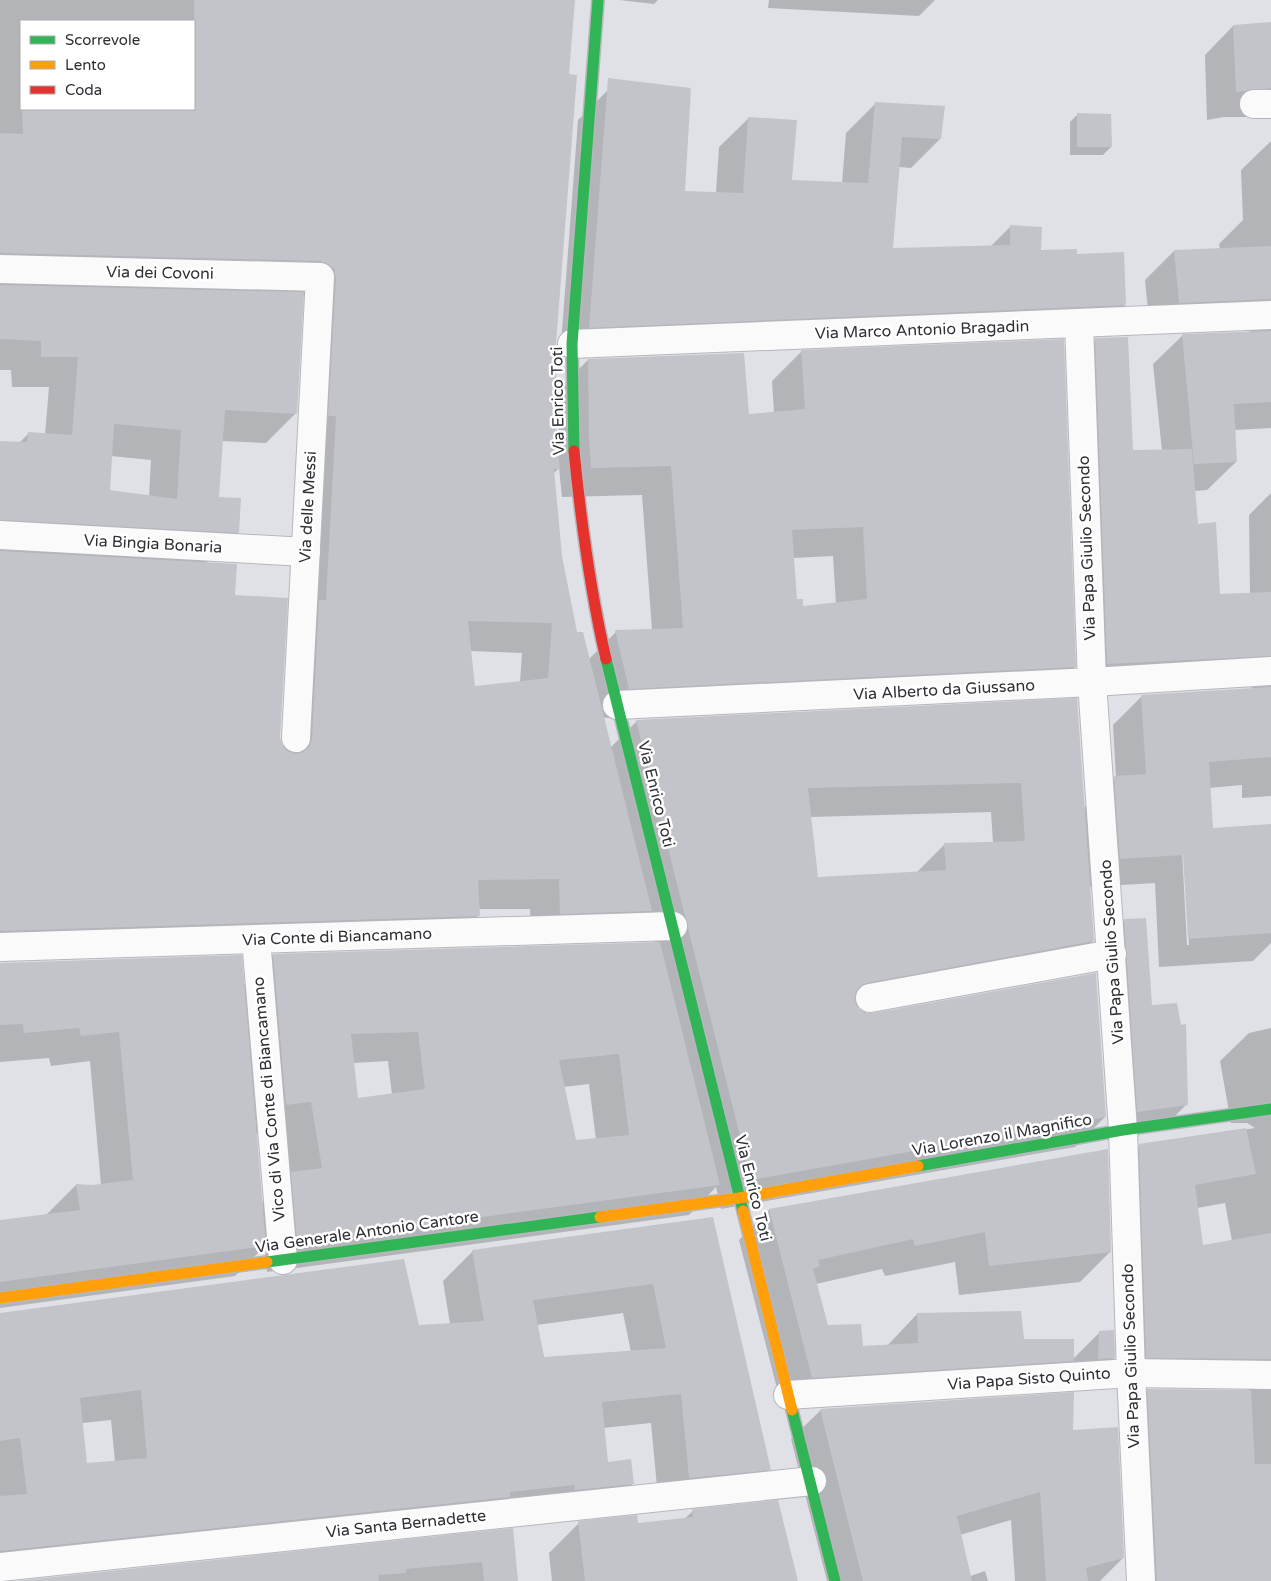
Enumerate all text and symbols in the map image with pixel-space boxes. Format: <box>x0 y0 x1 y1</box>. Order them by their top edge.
legend <box>20 20 195 110</box>
text: Scorrevole <box>65 31 140 49</box>
text: Lento <box>65 56 106 74</box>
text: Coda <box>65 81 102 99</box>
street label: Via dei Covoni <box>106 262 214 284</box>
street label: Via Marco Antonio Bragadin <box>814 316 1030 344</box>
street label: Via Enrico Toti <box>547 346 569 456</box>
street label: Via delle Messi <box>295 451 321 563</box>
street label: Via Papa Giulio Secondo <box>1074 455 1100 641</box>
street label: Via Bingia Bonaria <box>83 530 223 558</box>
street label: Via Alberto da Giussano <box>853 675 1035 705</box>
street label: Via Enrico Toti <box>633 739 679 849</box>
street label: Via Papa Giulio Secondo <box>1096 859 1128 1045</box>
street label: Via Conte di Biancamano <box>242 924 432 950</box>
street label: Vico di Via Conte di Biancamano <box>248 976 290 1222</box>
street label: Via Lorenzo il Magnifico <box>910 1109 1094 1161</box>
street label: Via Enrico Toti <box>730 1133 776 1243</box>
street label: Via Generale Antonio Cantore <box>254 1206 480 1258</box>
street label: Via Papa Giulio Secondo <box>1118 1263 1144 1449</box>
street label: Via Papa Sisto Quinto <box>947 1363 1111 1395</box>
street label: Via Santa Bernadette <box>325 1506 487 1542</box>

